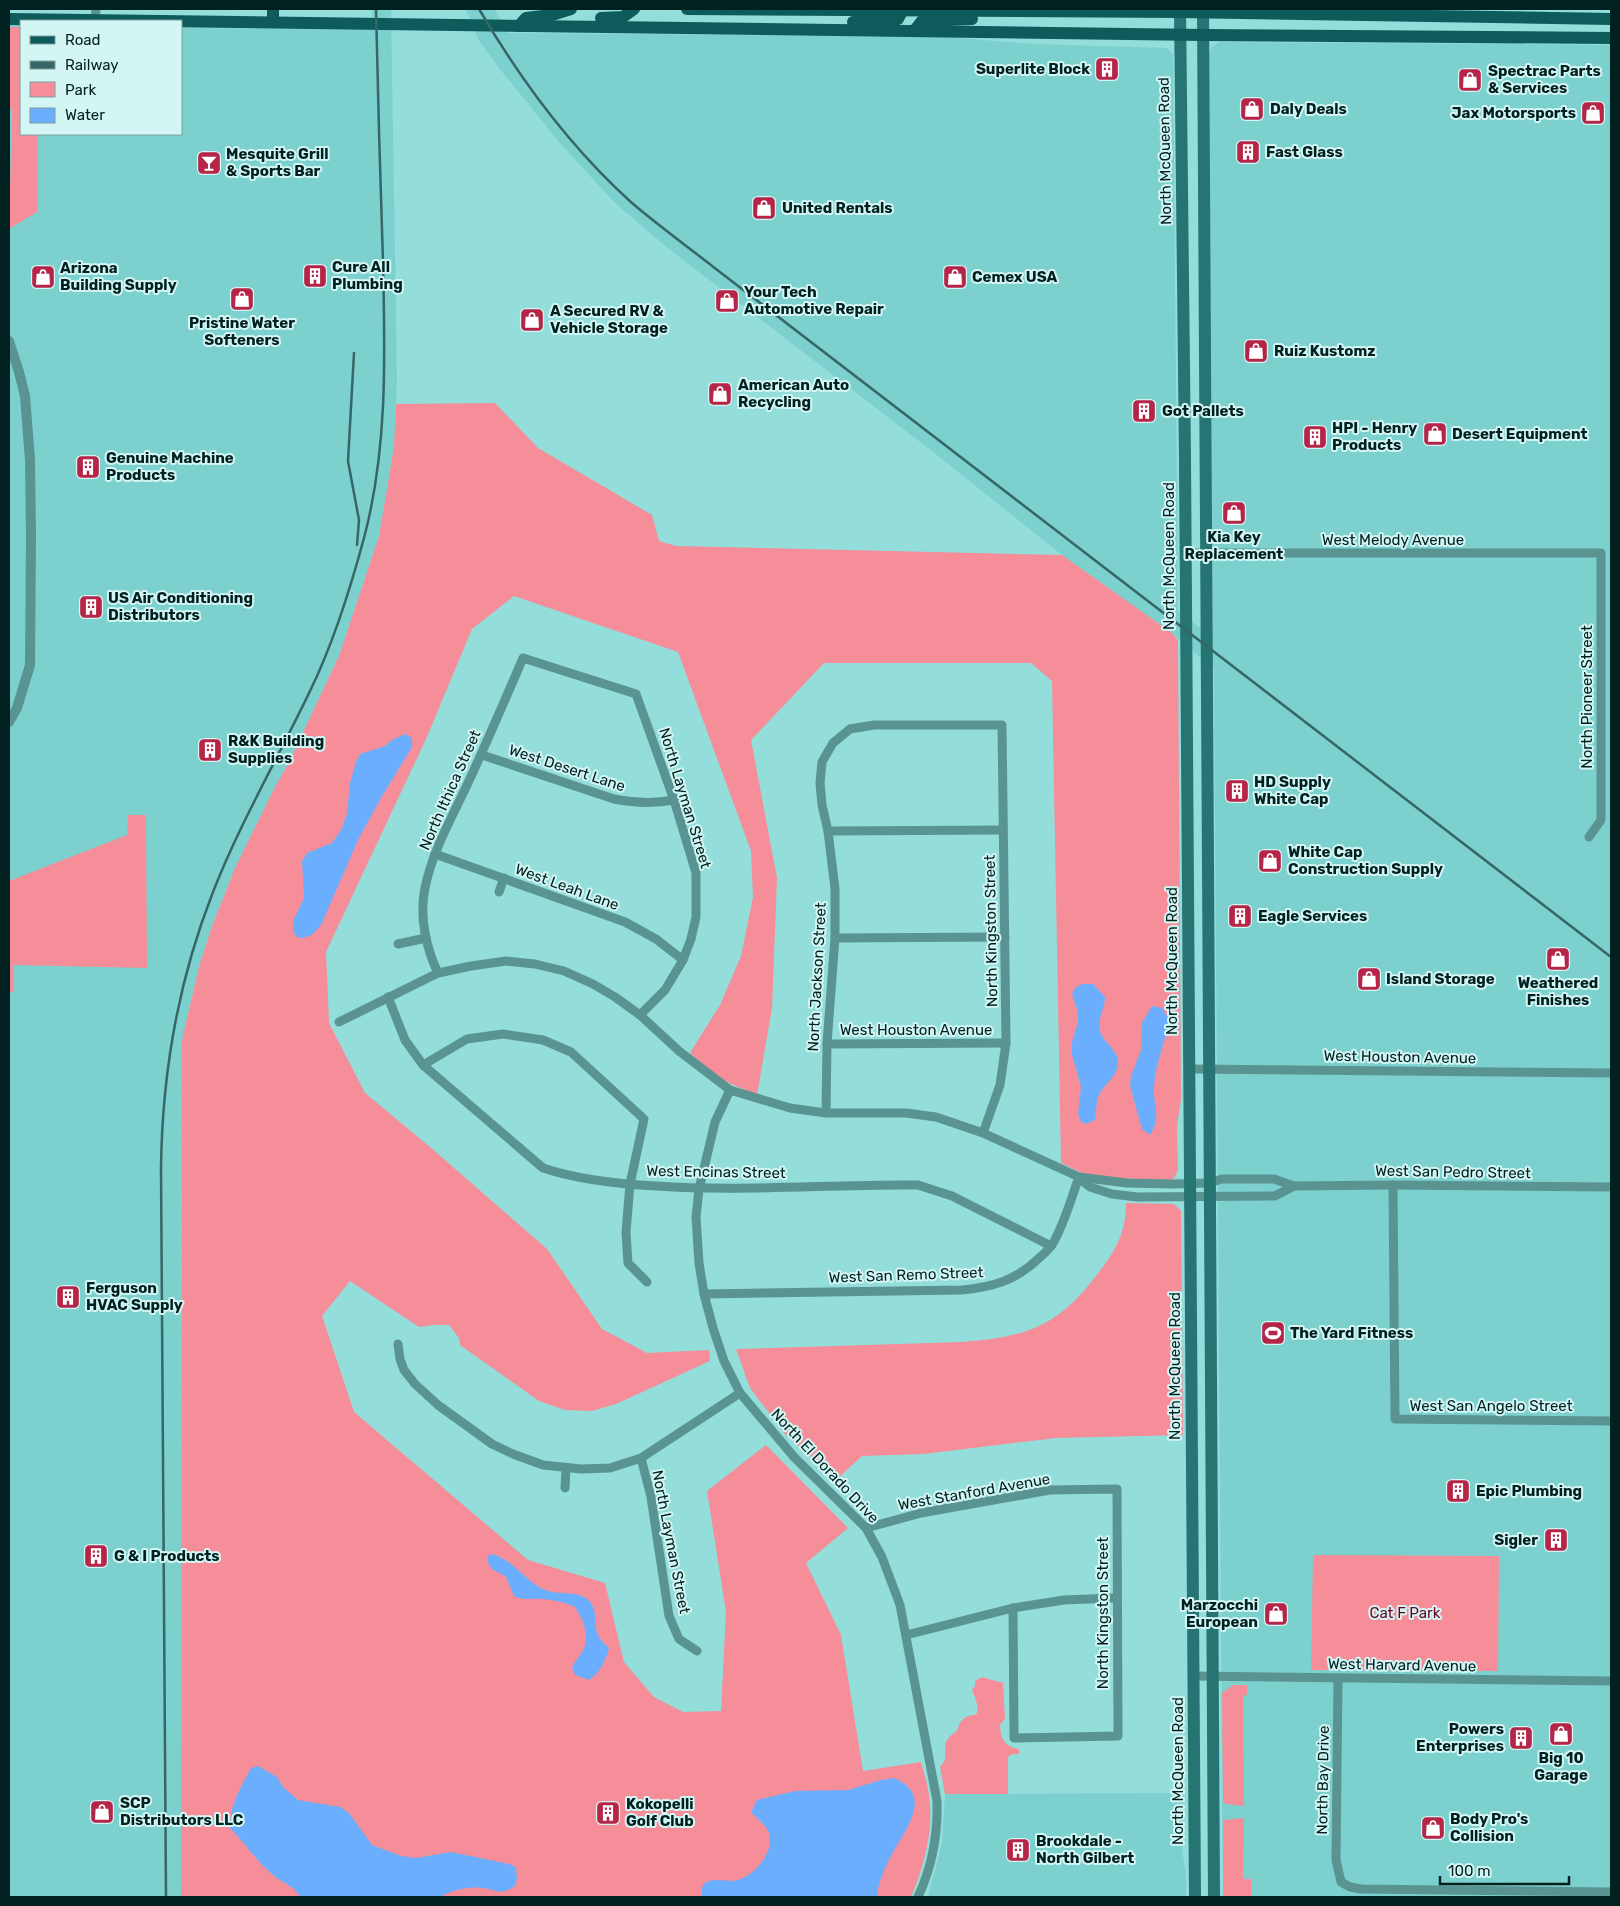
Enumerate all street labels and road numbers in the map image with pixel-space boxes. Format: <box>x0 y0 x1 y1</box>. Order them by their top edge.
street label: North McQueen Road <box>1155 77 1175 225</box>
street label: North McQueen Road <box>1160 482 1178 630</box>
street label: West Melody Avenue <box>1322 531 1464 549</box>
street label: North Pioneer Street <box>1578 625 1596 769</box>
street label: North Layman Street <box>655 726 715 871</box>
street label: North Ithica Street <box>415 727 485 853</box>
street label: West Desert Lane <box>506 741 628 795</box>
street label: North Kingston Street <box>981 855 1001 1007</box>
street label: West Leah Lane <box>513 860 621 914</box>
street label: North McQueen Road <box>1163 887 1181 1035</box>
street label: North Jackson Street <box>804 902 830 1052</box>
street label: West Houston Avenue <box>840 1021 992 1039</box>
street label: West Houston Avenue <box>1324 1047 1476 1067</box>
street label: West Encinas Street <box>646 1162 786 1182</box>
street label: West San Pedro Street <box>1375 1162 1531 1182</box>
street label: West San Remo Street <box>828 1263 984 1287</box>
street label: North McQueen Road <box>1166 1292 1184 1440</box>
street label: West San Angelo Street <box>1409 1397 1573 1415</box>
street label: North El Dorado Drive <box>767 1405 883 1527</box>
street label: North Layman Street <box>648 1469 694 1615</box>
street label: West Stanford Avenue <box>896 1470 1052 1514</box>
street label: North Kingston Street <box>1094 1537 1112 1689</box>
street label: West Harvard Avenue <box>1328 1655 1476 1675</box>
street label: North McQueen Road <box>1169 1697 1187 1845</box>
street label: North Bay Drive <box>1313 1725 1333 1835</box>

